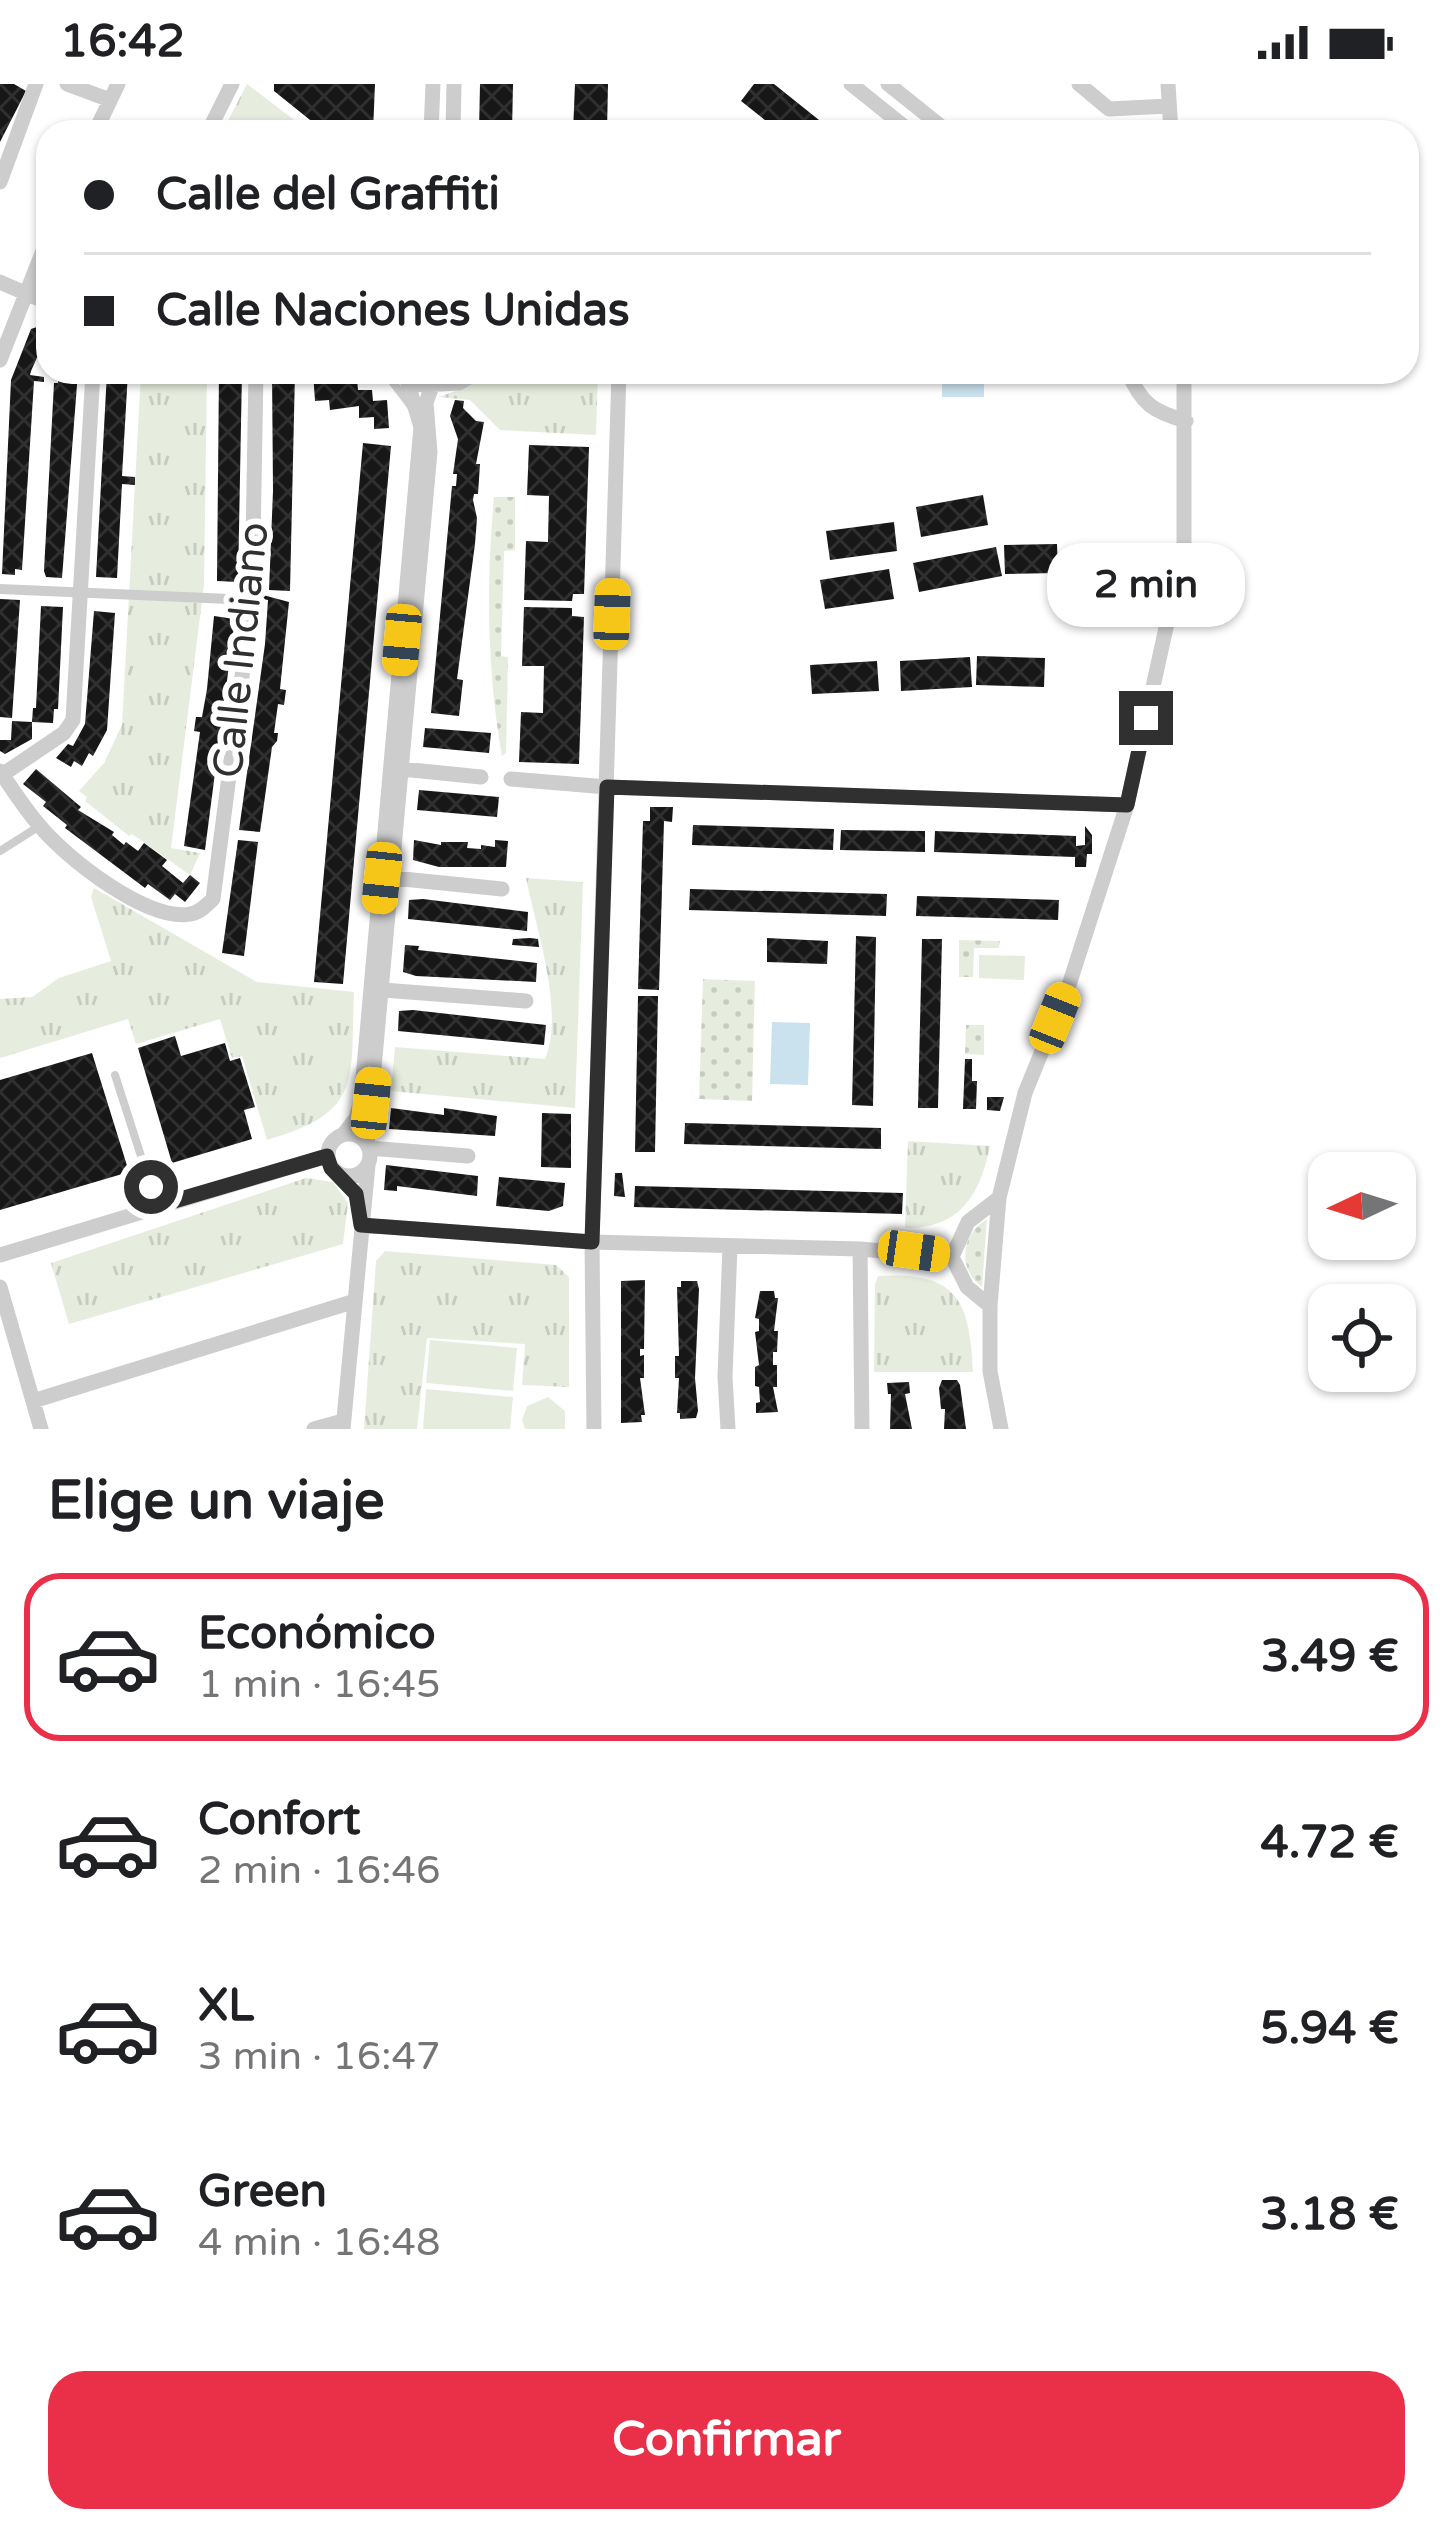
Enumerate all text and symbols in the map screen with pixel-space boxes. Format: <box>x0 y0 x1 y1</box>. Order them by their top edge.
text: 16:42 <box>60 15 185 69</box>
text: Calle del Graffiti <box>156 168 500 222</box>
text: Calle Naciones Unidas <box>156 284 630 338</box>
street label: Calle Indiano <box>202 519 280 781</box>
callout: 2 min <box>1047 544 1245 628</box>
text: 2 min <box>1094 561 1198 608</box>
car <box>593 577 631 651</box>
car <box>381 603 423 677</box>
route end <box>1119 691 1173 745</box>
car <box>360 840 404 916</box>
car <box>1025 978 1085 1058</box>
car <box>349 1065 393 1141</box>
north arrow <box>1308 1152 1416 1260</box>
map controls <box>1308 1152 1416 1392</box>
route start <box>124 1160 178 1214</box>
car <box>876 1228 952 1274</box>
button: locate <box>1308 1284 1416 1392</box>
text: Elige un viaje <box>48 1468 385 1533</box>
icon: car <box>54 1603 162 1711</box>
text: Económico <box>198 1607 436 1661</box>
text: 3.49 € <box>1261 1630 1399 1684</box>
text: 1 min · 16:45 <box>198 1661 440 1708</box>
icon: car <box>54 1789 162 1897</box>
text: Confort <box>198 1793 360 1847</box>
text: 4.72 € <box>1261 1816 1399 1870</box>
text: 2 min · 16:46 <box>198 1847 440 1894</box>
icon: car <box>54 1975 162 2083</box>
text: XL <box>198 1979 254 2033</box>
text: 5.94 € <box>1261 2002 1399 2056</box>
text: 3 min · 16:47 <box>198 2033 440 2080</box>
icon: car <box>54 2161 162 2269</box>
text: Green <box>198 2165 327 2219</box>
text: 3.18 € <box>1260 2188 1399 2242</box>
text: 4 min · 16:48 <box>198 2219 440 2266</box>
button: Confirmar <box>48 2371 1405 2509</box>

